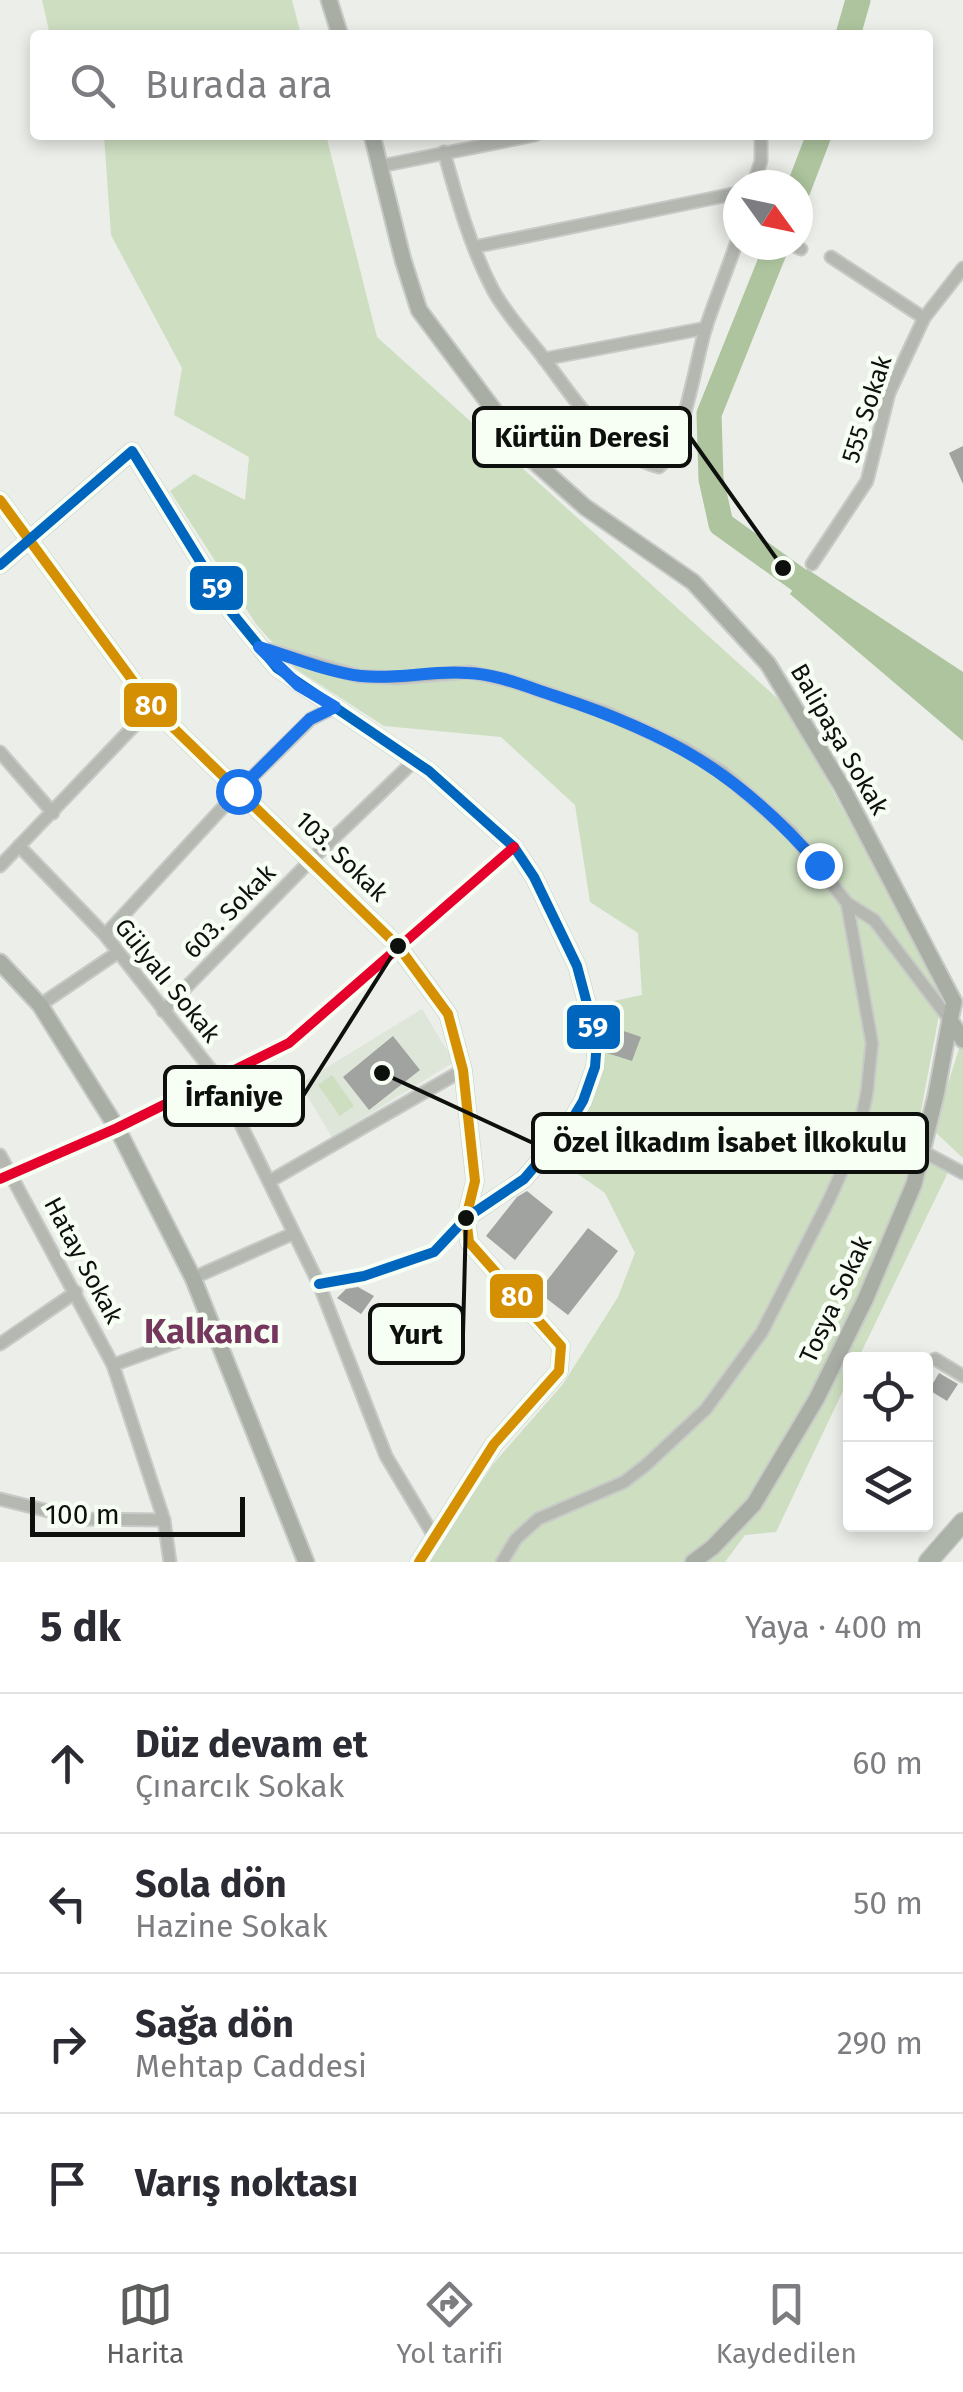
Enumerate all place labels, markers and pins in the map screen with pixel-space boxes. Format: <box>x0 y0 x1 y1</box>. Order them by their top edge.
callout: Kürtün Deresi <box>474 408 690 466</box>
callout: İrfaniye <box>165 1067 303 1125</box>
callout: Özel İlkadım İsabet İlkokulu <box>533 1114 927 1172</box>
callout: Yurt <box>370 1305 463 1363</box>

